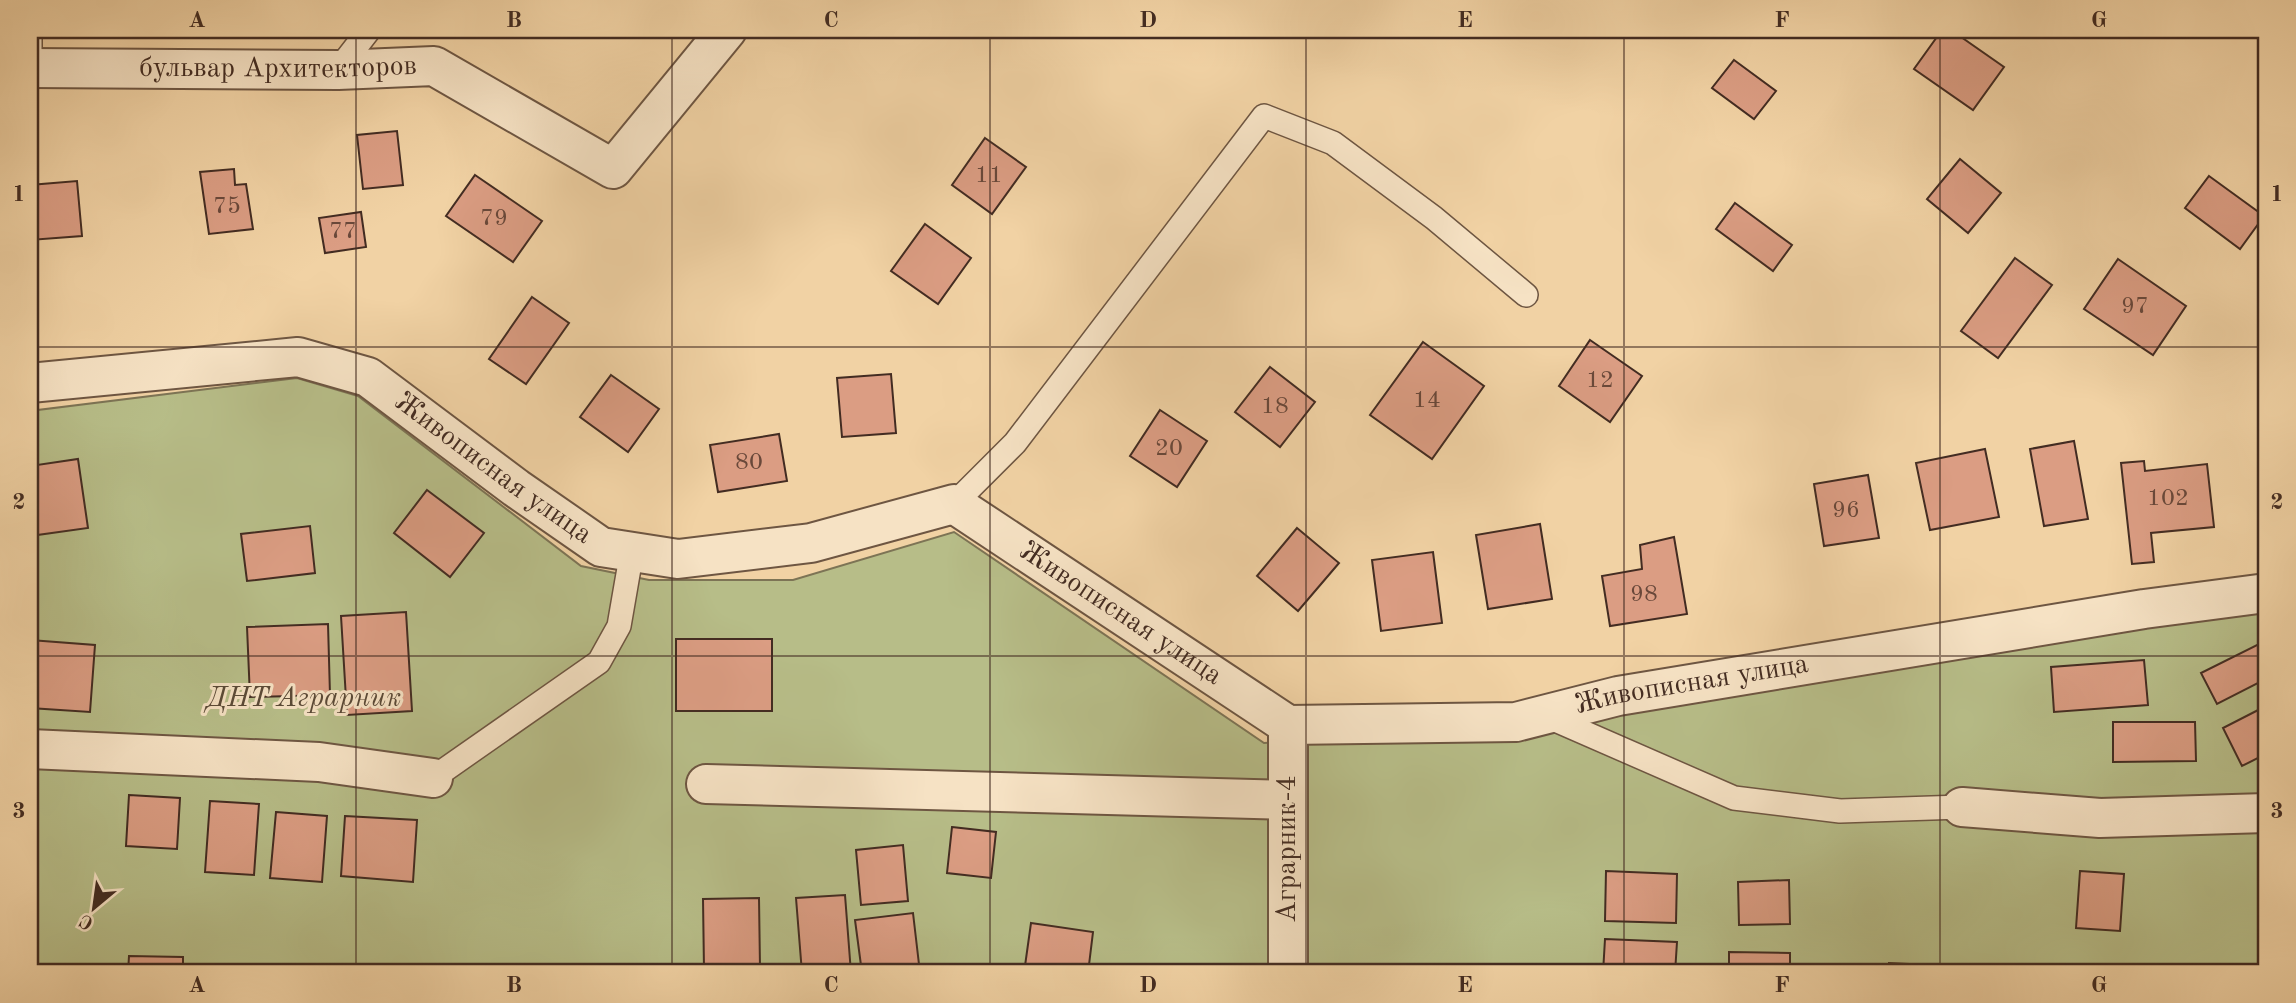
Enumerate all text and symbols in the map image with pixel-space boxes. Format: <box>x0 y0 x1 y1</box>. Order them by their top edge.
text: A <box>188 9 206 32</box>
text: B <box>506 9 522 32</box>
text: C <box>823 9 839 32</box>
text: D <box>1139 9 1157 32</box>
text: E <box>1457 9 1473 32</box>
text: F <box>1774 9 1790 32</box>
text: G <box>2091 9 2107 32</box>
street label: бульвар Архитекторов <box>139 53 418 84</box>
house number: 11 <box>975 164 1003 188</box>
text: 1 <box>12 183 26 206</box>
text: 1 <box>2270 183 2284 206</box>
house number: 75 <box>213 195 241 219</box>
house number: 79 <box>480 207 508 231</box>
house number: 77 <box>329 220 357 244</box>
house number: 97 <box>2121 295 2149 319</box>
house number: 12 <box>1586 369 1614 393</box>
street label: Живописная улица <box>389 388 597 550</box>
house number: 14 <box>1413 389 1441 413</box>
house number: 18 <box>1261 395 1289 419</box>
house number: 20 <box>1155 437 1183 461</box>
house number: 80 <box>735 451 763 475</box>
house number: 102 <box>2147 487 2189 511</box>
text: 2 <box>12 491 26 514</box>
text: 2 <box>2270 491 2284 514</box>
house number: 96 <box>1832 499 1860 523</box>
street label: Живописная улица <box>1014 537 1227 691</box>
house number: 98 <box>1630 583 1658 607</box>
street label: Живописная улица <box>1572 651 1811 720</box>
park label: ДНТ Аграрник <box>204 685 401 713</box>
street label: Аграрник-4 <box>1274 775 1302 923</box>
text: 3 <box>12 800 26 823</box>
text: 3 <box>2270 800 2284 823</box>
north arrow <box>60 874 130 944</box>
text: С <box>77 909 97 932</box>
text: A <box>188 974 206 997</box>
text: B <box>506 974 522 997</box>
text: C <box>823 974 839 997</box>
text: D <box>1139 974 1157 997</box>
text: E <box>1457 974 1473 997</box>
text: F <box>1774 974 1790 997</box>
text: G <box>2091 974 2107 997</box>

